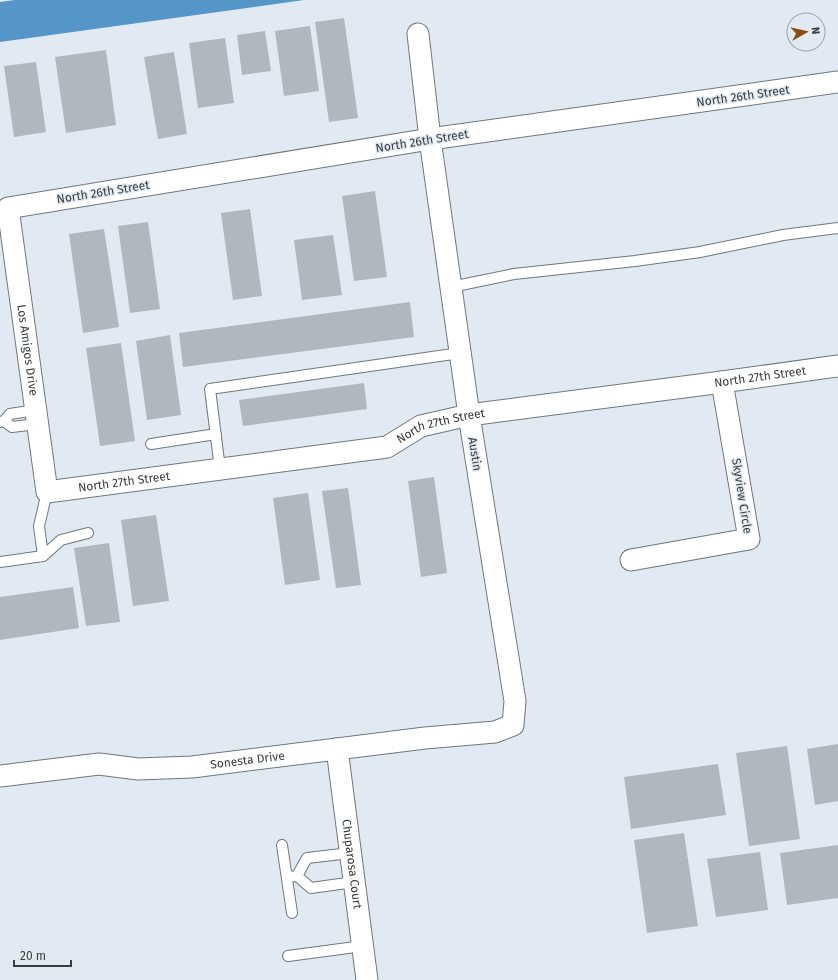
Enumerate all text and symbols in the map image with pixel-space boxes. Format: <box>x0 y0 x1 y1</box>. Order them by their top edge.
north arrow <box>786 12 826 52</box>
text: N <box>808 26 822 35</box>
street label: North 26th Street <box>696 82 791 109</box>
street label: North 26th Street <box>375 127 470 155</box>
street label: North 26th Street <box>56 178 151 206</box>
street label: Los Amigos Drive <box>14 304 41 397</box>
street label: North 27th Street <box>713 363 808 390</box>
street label: North 27th Street <box>394 406 486 446</box>
street label: Austin <box>465 436 485 472</box>
street label: Skyview Circle <box>729 457 755 535</box>
street label: North 27th Street <box>77 469 172 495</box>
street label: Sonesta Drive <box>209 749 286 772</box>
street label: Chuparosa Court <box>339 818 365 910</box>
scale bar <box>14 942 71 968</box>
text: 20 m <box>20 949 46 963</box>

